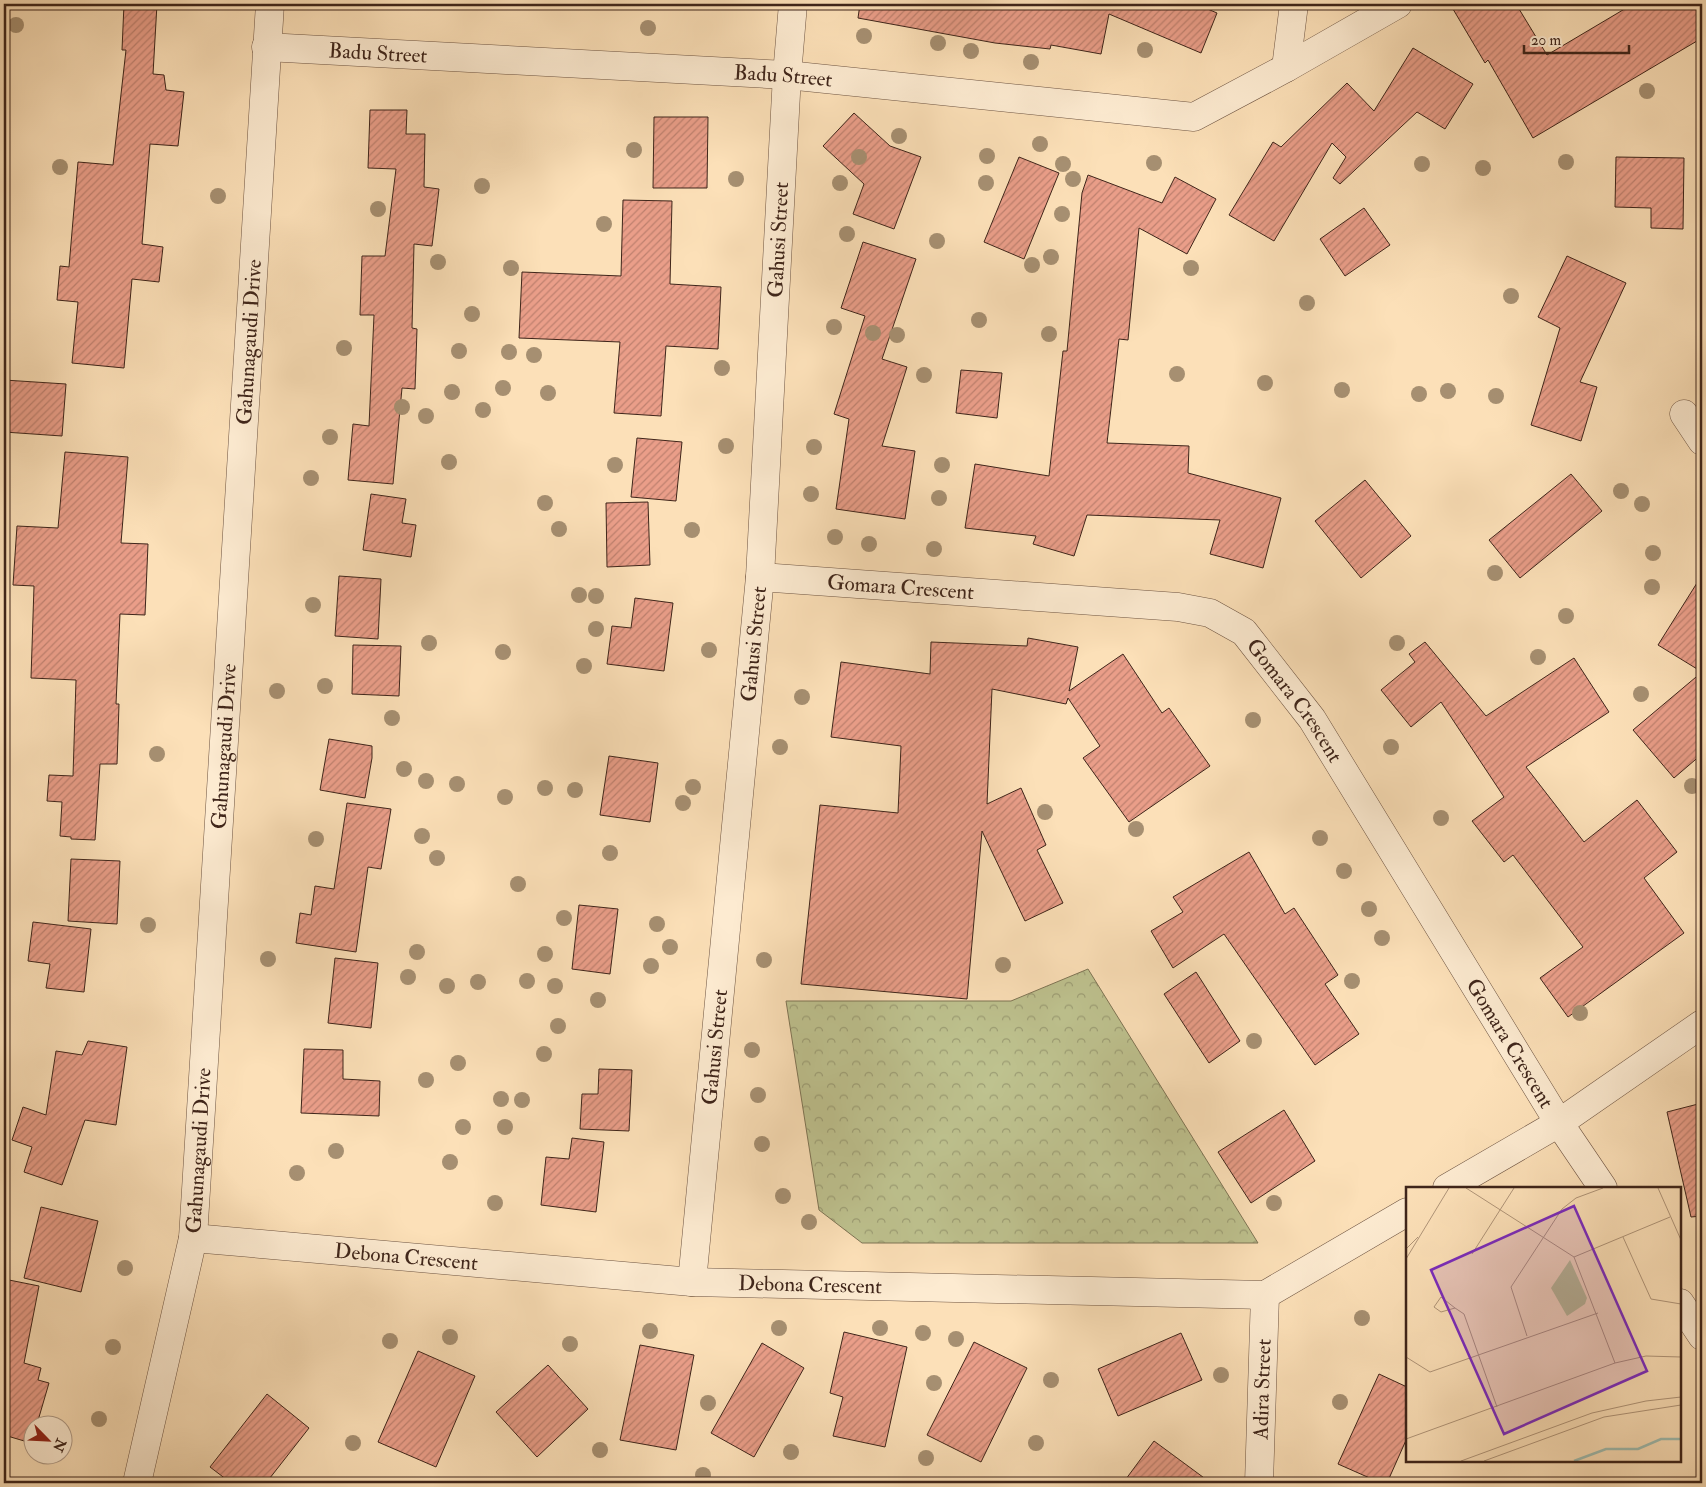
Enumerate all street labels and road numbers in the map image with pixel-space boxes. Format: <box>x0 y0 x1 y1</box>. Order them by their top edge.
street label: Badu Street <box>328 37 428 69</box>
street label: Badu Street <box>733 59 834 93</box>
street label: Gahusi Street <box>762 181 795 298</box>
street label: Gahunagaudi Drive <box>230 258 268 426</box>
street label: Gomara Crescent <box>826 568 975 606</box>
street label: Gahusi Street <box>735 585 773 703</box>
street label: Gomara Crescent <box>1241 633 1349 768</box>
street label: Gahunagaudi Drive <box>205 662 242 830</box>
street label: Gomara Crescent <box>1460 973 1560 1113</box>
street label: Gahusi Street <box>696 988 734 1106</box>
street label: Gahunagaudi Drive <box>180 1067 217 1234</box>
street label: Debona Crescent <box>333 1237 479 1277</box>
street label: Debona Crescent <box>738 1270 882 1300</box>
street label: Adira Street <box>1247 1338 1277 1441</box>

